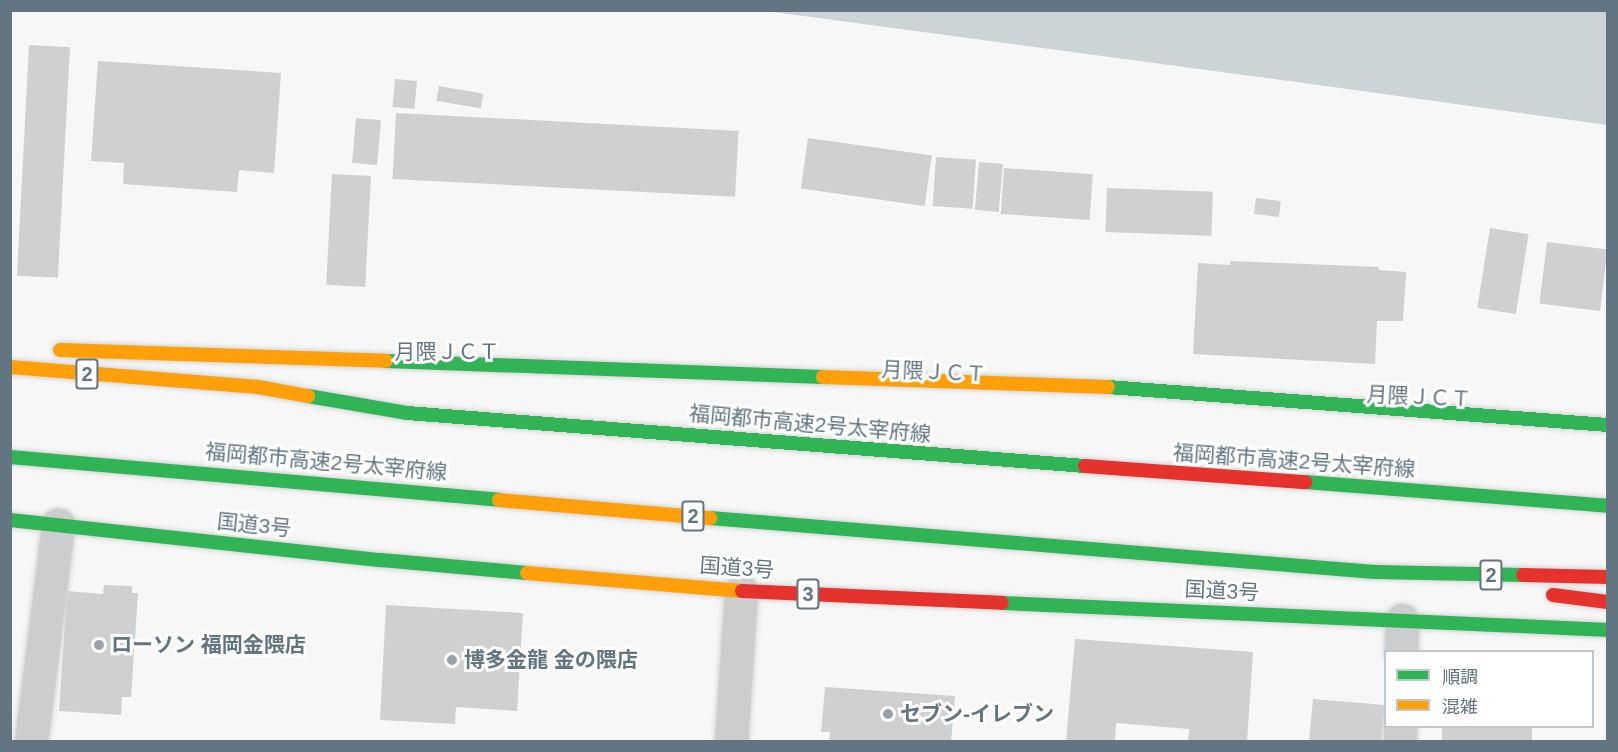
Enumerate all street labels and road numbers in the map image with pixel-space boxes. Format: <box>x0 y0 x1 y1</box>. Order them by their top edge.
street label: 月隈ＪＣＴ <box>395 339 499 365</box>
road number: 2 <box>75 357 99 391</box>
street label: 月隈ＪＣＴ <box>881 357 987 387</box>
street label: 月隈ＪＣＴ <box>1366 382 1472 412</box>
street label: 福岡都市高速2号太宰府線 <box>688 401 932 447</box>
street label: 福岡都市高速2号太宰府線 <box>204 439 448 485</box>
street label: 福岡都市高速2号太宰府線 <box>1172 440 1416 482</box>
road number: 2 <box>681 499 705 533</box>
street label: 国道3号 <box>216 509 292 541</box>
street label: 国道3号 <box>699 553 775 583</box>
road number: 2 <box>1479 558 1503 592</box>
street label: 国道3号 <box>1184 576 1260 606</box>
road number: 3 <box>796 577 820 611</box>

